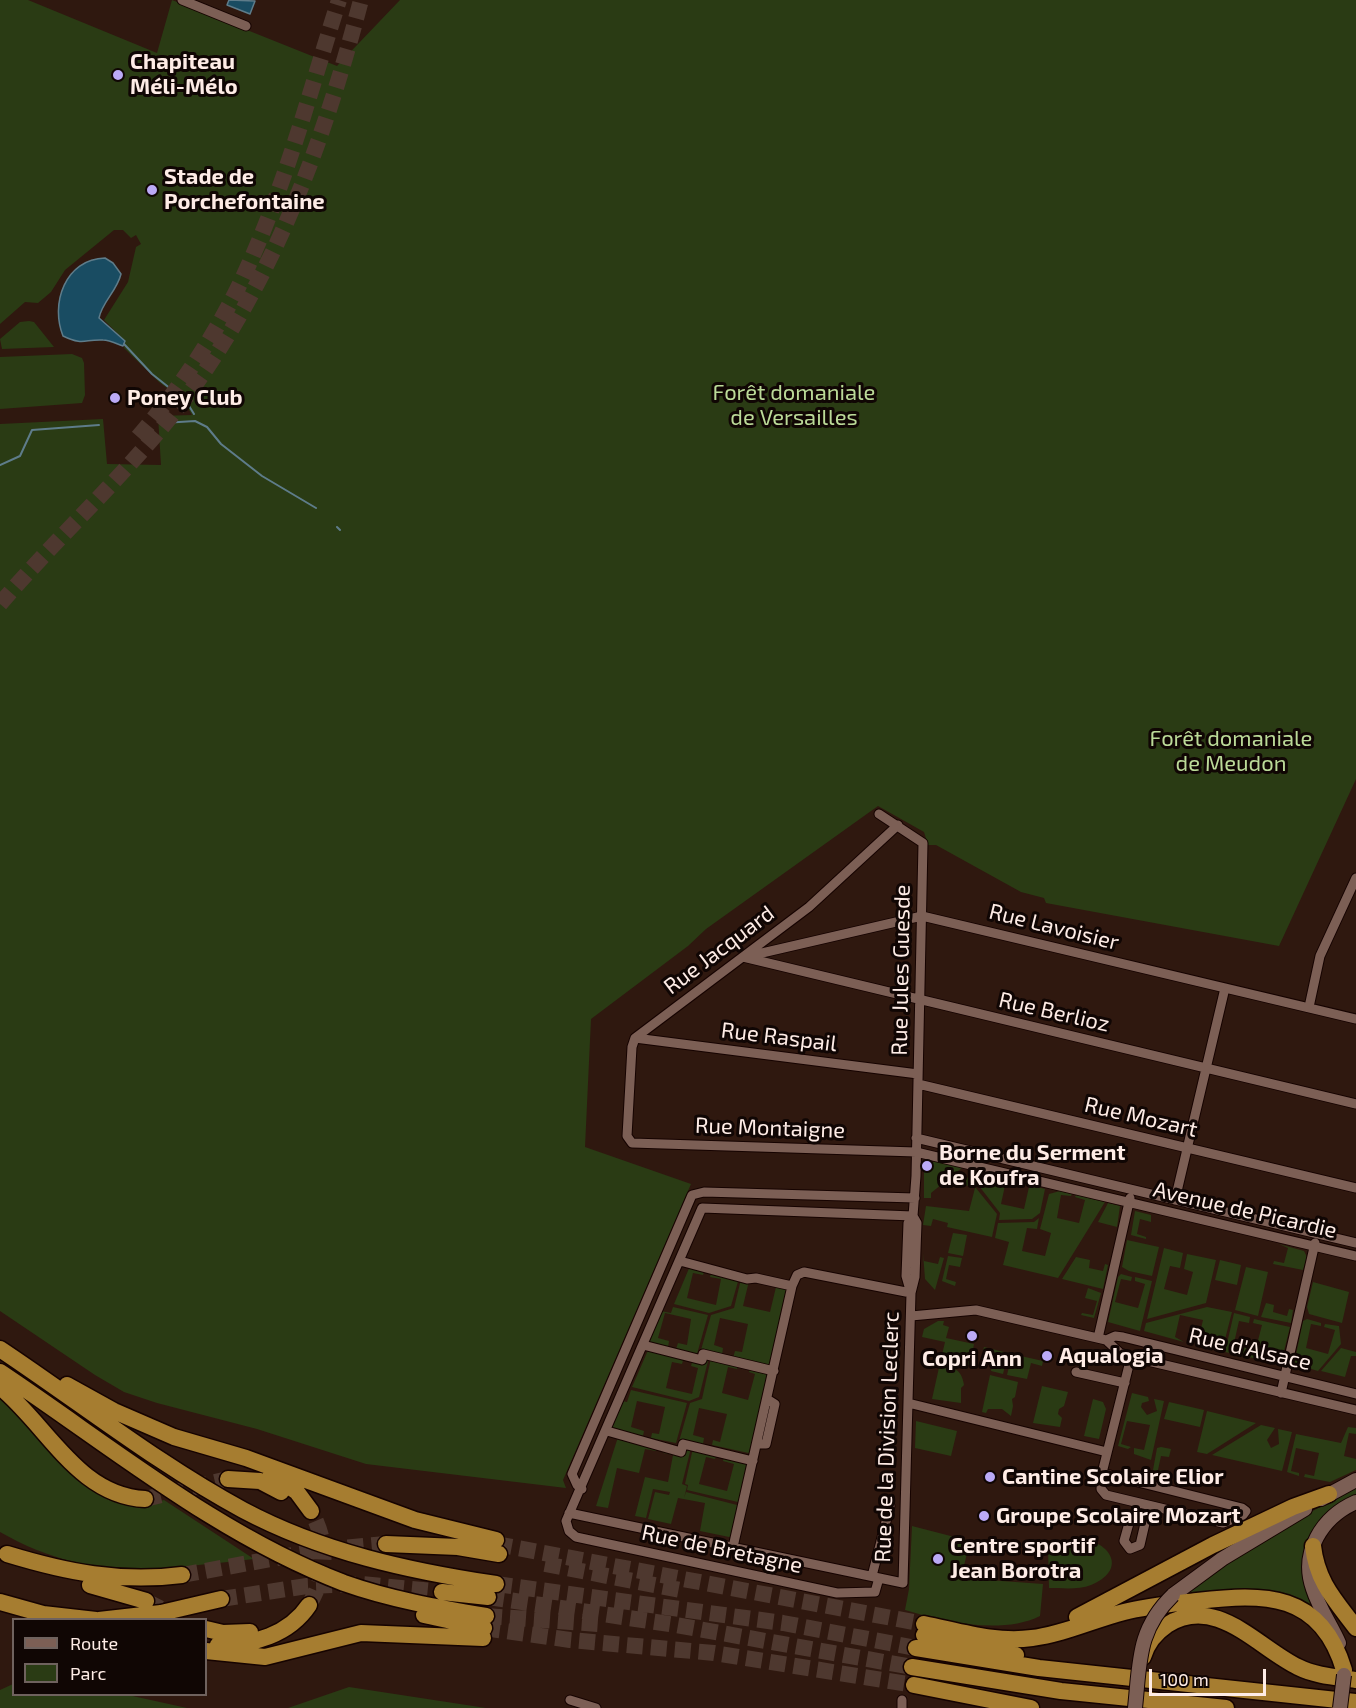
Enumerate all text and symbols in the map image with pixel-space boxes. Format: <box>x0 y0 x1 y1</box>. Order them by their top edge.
place label: Chapiteau Méli-Mélo <box>130 49 238 100</box>
marker: Chapiteau Méli-Mélo <box>111 68 125 82</box>
place label: Stade de Porchefontaine <box>164 164 325 216</box>
marker: Stade de Porchefontaine <box>145 183 159 197</box>
park label: Forêt domaniale de Versailles <box>713 380 875 432</box>
place label: Poney Club <box>127 385 242 411</box>
marker: Poney Club <box>108 391 122 405</box>
park label: Forêt domaniale de Meudon <box>1150 726 1312 778</box>
street label: Rue Jules Guesde <box>886 884 916 1056</box>
street label: Rue Lavoisier <box>986 898 1122 956</box>
street label: Rue Jacquard <box>659 900 779 1000</box>
street label: Rue Berlioz <box>996 986 1112 1038</box>
street label: Rue Raspail <box>720 1017 838 1057</box>
street label: Rue Mozart <box>1082 1091 1200 1143</box>
street label: Rue Montaigne <box>694 1112 846 1144</box>
place label: Borne du Serment de Koufra <box>939 1140 1125 1192</box>
marker: Borne du Serment de Koufra <box>920 1159 934 1173</box>
street label: Avenue de Picardie <box>1151 1176 1339 1244</box>
street label: Rue de la Division Leclerc <box>869 1311 905 1563</box>
street label: Rue d'Alsace <box>1186 1322 1314 1376</box>
marker: Copri Ann <box>965 1329 979 1343</box>
place label: Aqualogia <box>1059 1343 1164 1369</box>
place label: Copri Ann <box>922 1346 1022 1372</box>
marker: Aqualogia <box>1040 1349 1054 1363</box>
place label: Cantine Scolaire Elior <box>1002 1464 1224 1490</box>
marker: Cantine Scolaire Elior <box>983 1470 997 1484</box>
place label: Groupe Scolaire Mozart <box>996 1503 1241 1529</box>
marker: Groupe Scolaire Mozart <box>977 1509 991 1523</box>
street label: Rue de Bretagne <box>639 1519 805 1579</box>
place label: Centre sportif Jean Borotra <box>950 1533 1095 1585</box>
marker: Centre sportif Jean Borotra <box>931 1552 945 1566</box>
legend <box>12 1618 207 1696</box>
text: Route <box>70 1632 118 1654</box>
scale bar <box>1152 1657 1269 1695</box>
text: Parc <box>70 1662 106 1684</box>
text: 100 m <box>1160 1668 1209 1690</box>

